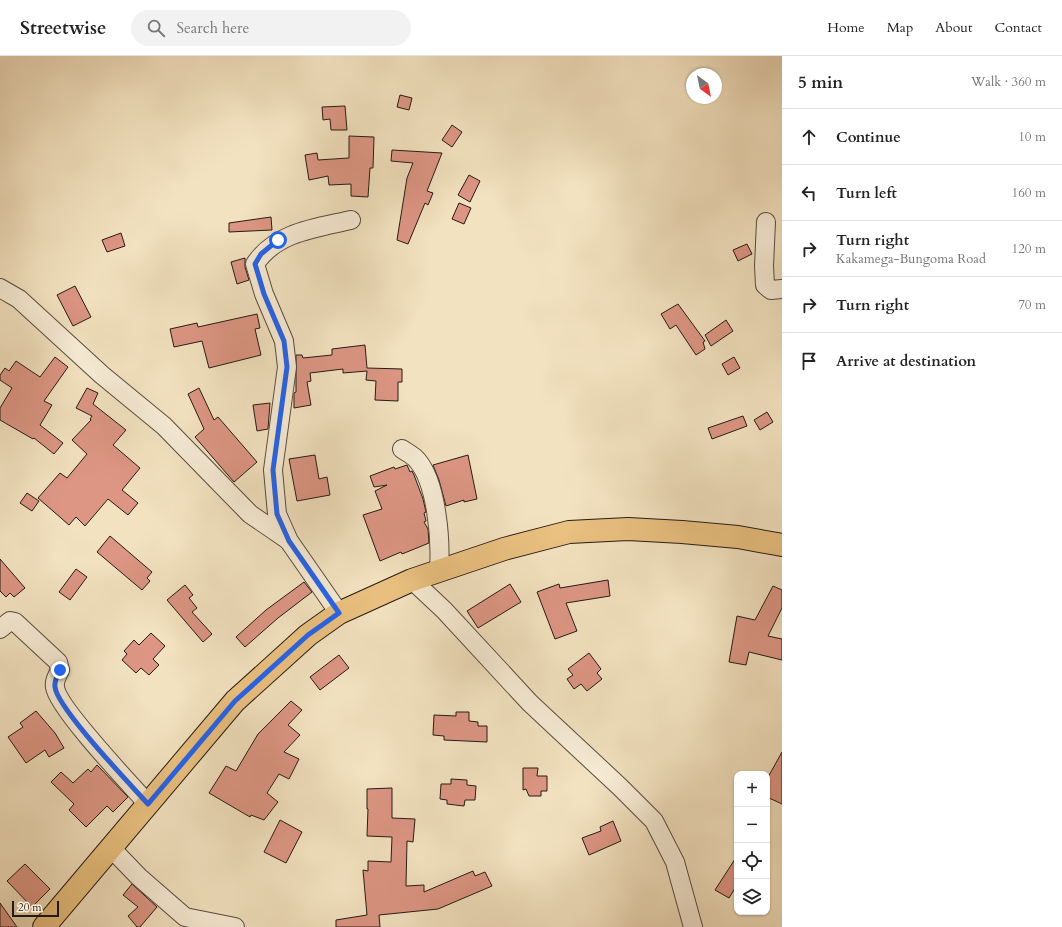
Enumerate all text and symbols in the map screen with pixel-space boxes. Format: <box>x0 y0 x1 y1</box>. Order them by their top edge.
search box <box>131 10 411 46</box>
text: Streetwise <box>20 15 107 41</box>
icon: search <box>145 17 167 39</box>
text: Search here <box>177 18 249 38</box>
text: Home <box>827 18 865 37</box>
text: Map <box>887 18 913 37</box>
text: About <box>935 18 972 37</box>
text: Contact <box>994 18 1042 37</box>
north arrow <box>686 68 722 104</box>
text: 5 min <box>798 71 843 94</box>
text: Walk · 360 m <box>971 73 1046 91</box>
icon: ahead <box>798 126 820 148</box>
text: Continue <box>836 127 901 147</box>
text: 10 m <box>1018 128 1046 146</box>
icon: left <box>798 182 820 204</box>
text: Turn left <box>836 183 897 203</box>
text: 160 m <box>1012 184 1046 202</box>
text: Turn right <box>836 230 909 250</box>
route start <box>269 231 287 249</box>
icon: right <box>798 238 820 260</box>
text: 120 m <box>1012 240 1046 258</box>
text: Kakamega-Bungoma Road <box>836 250 986 268</box>
icon: right <box>798 294 820 316</box>
text: Turn right <box>836 295 909 315</box>
text: 70 m <box>1018 296 1046 314</box>
icon: arrive <box>798 350 820 372</box>
text: Arrive at destination <box>836 351 976 371</box>
route end <box>51 661 69 679</box>
map controls <box>734 771 770 915</box>
button: + <box>734 771 770 807</box>
button: − <box>734 807 770 843</box>
button: locate <box>734 843 770 879</box>
button: layers <box>734 879 770 915</box>
scale bar <box>12 899 59 918</box>
text: 20 m <box>18 900 42 915</box>

